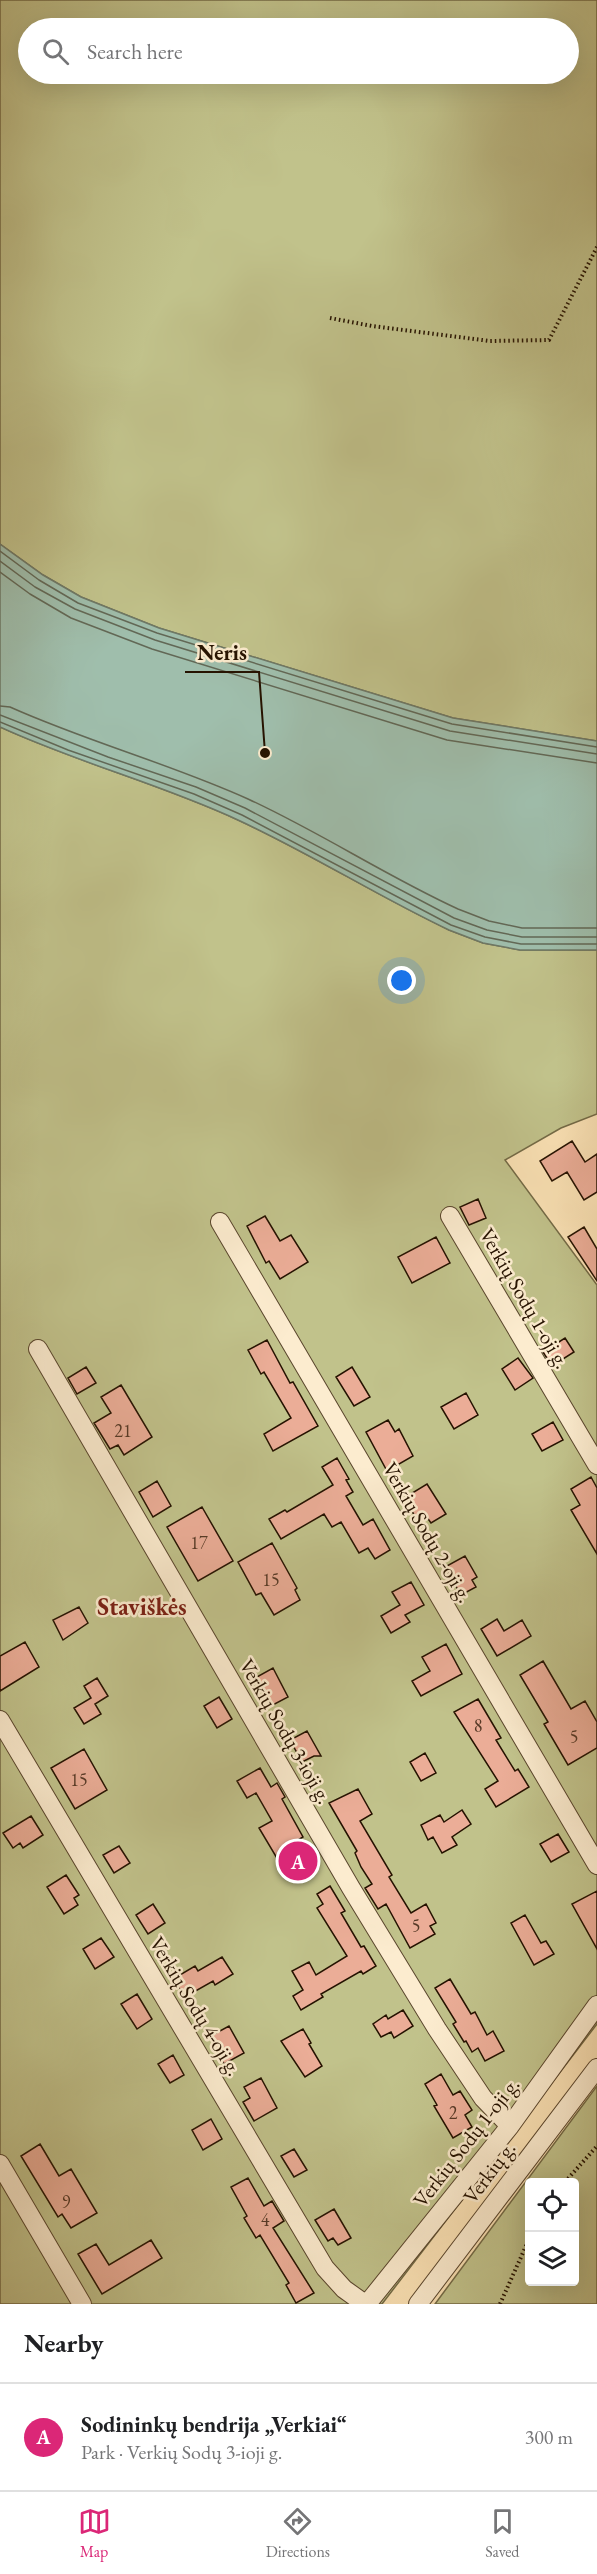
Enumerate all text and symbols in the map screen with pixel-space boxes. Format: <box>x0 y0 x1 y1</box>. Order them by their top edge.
search box <box>18 18 579 84</box>
icon: search <box>39 35 72 68</box>
text: Search here <box>87 37 182 66</box>
callout: Neris <box>185 632 259 672</box>
text: Neris <box>197 638 247 667</box>
your location <box>387 966 416 995</box>
street label: Verkių Sodų 1-oji g. <box>474 1223 576 1373</box>
house number: 21 <box>114 1419 132 1442</box>
street label: Verkių Sodų 2-oji g. <box>377 1457 479 1607</box>
house number: 17 <box>190 1531 208 1554</box>
house number: 15 <box>262 1568 280 1591</box>
district label: Staviškės <box>97 1591 187 1622</box>
street label: Verkių Sodų 3-ioji g. <box>234 1654 338 1808</box>
house number: 8 <box>474 1714 482 1737</box>
house number: 5 <box>570 1725 578 1748</box>
house number: 15 <box>70 1768 88 1791</box>
pin: A <box>278 1838 318 1884</box>
house number: 5 <box>412 1914 420 1937</box>
street label: Verkių Sodų 4-oji g. <box>144 1931 248 2081</box>
street label: Verkių Sodų 1-oji g. <box>407 2072 525 2212</box>
house number: 2 <box>449 2101 458 2124</box>
street label: Verkių g. <box>457 2135 521 2209</box>
map controls <box>525 2178 579 2286</box>
button: locate <box>525 2178 579 2232</box>
house number: 9 <box>62 2190 71 2213</box>
house number: 4 <box>261 2208 270 2231</box>
button: layers <box>525 2232 579 2286</box>
text: Nearby <box>24 2326 104 2360</box>
text: Sodininkų bendrija „Verkiai“ <box>81 2410 347 2439</box>
text: A <box>36 2424 51 2450</box>
text: 300 m <box>525 2424 573 2450</box>
text: Park · Verkių Sodų 3-ioji g. <box>81 2439 282 2465</box>
tab: Map <box>78 2505 111 2562</box>
tab: Directions <box>266 2505 330 2562</box>
tab: Saved <box>485 2505 519 2562</box>

